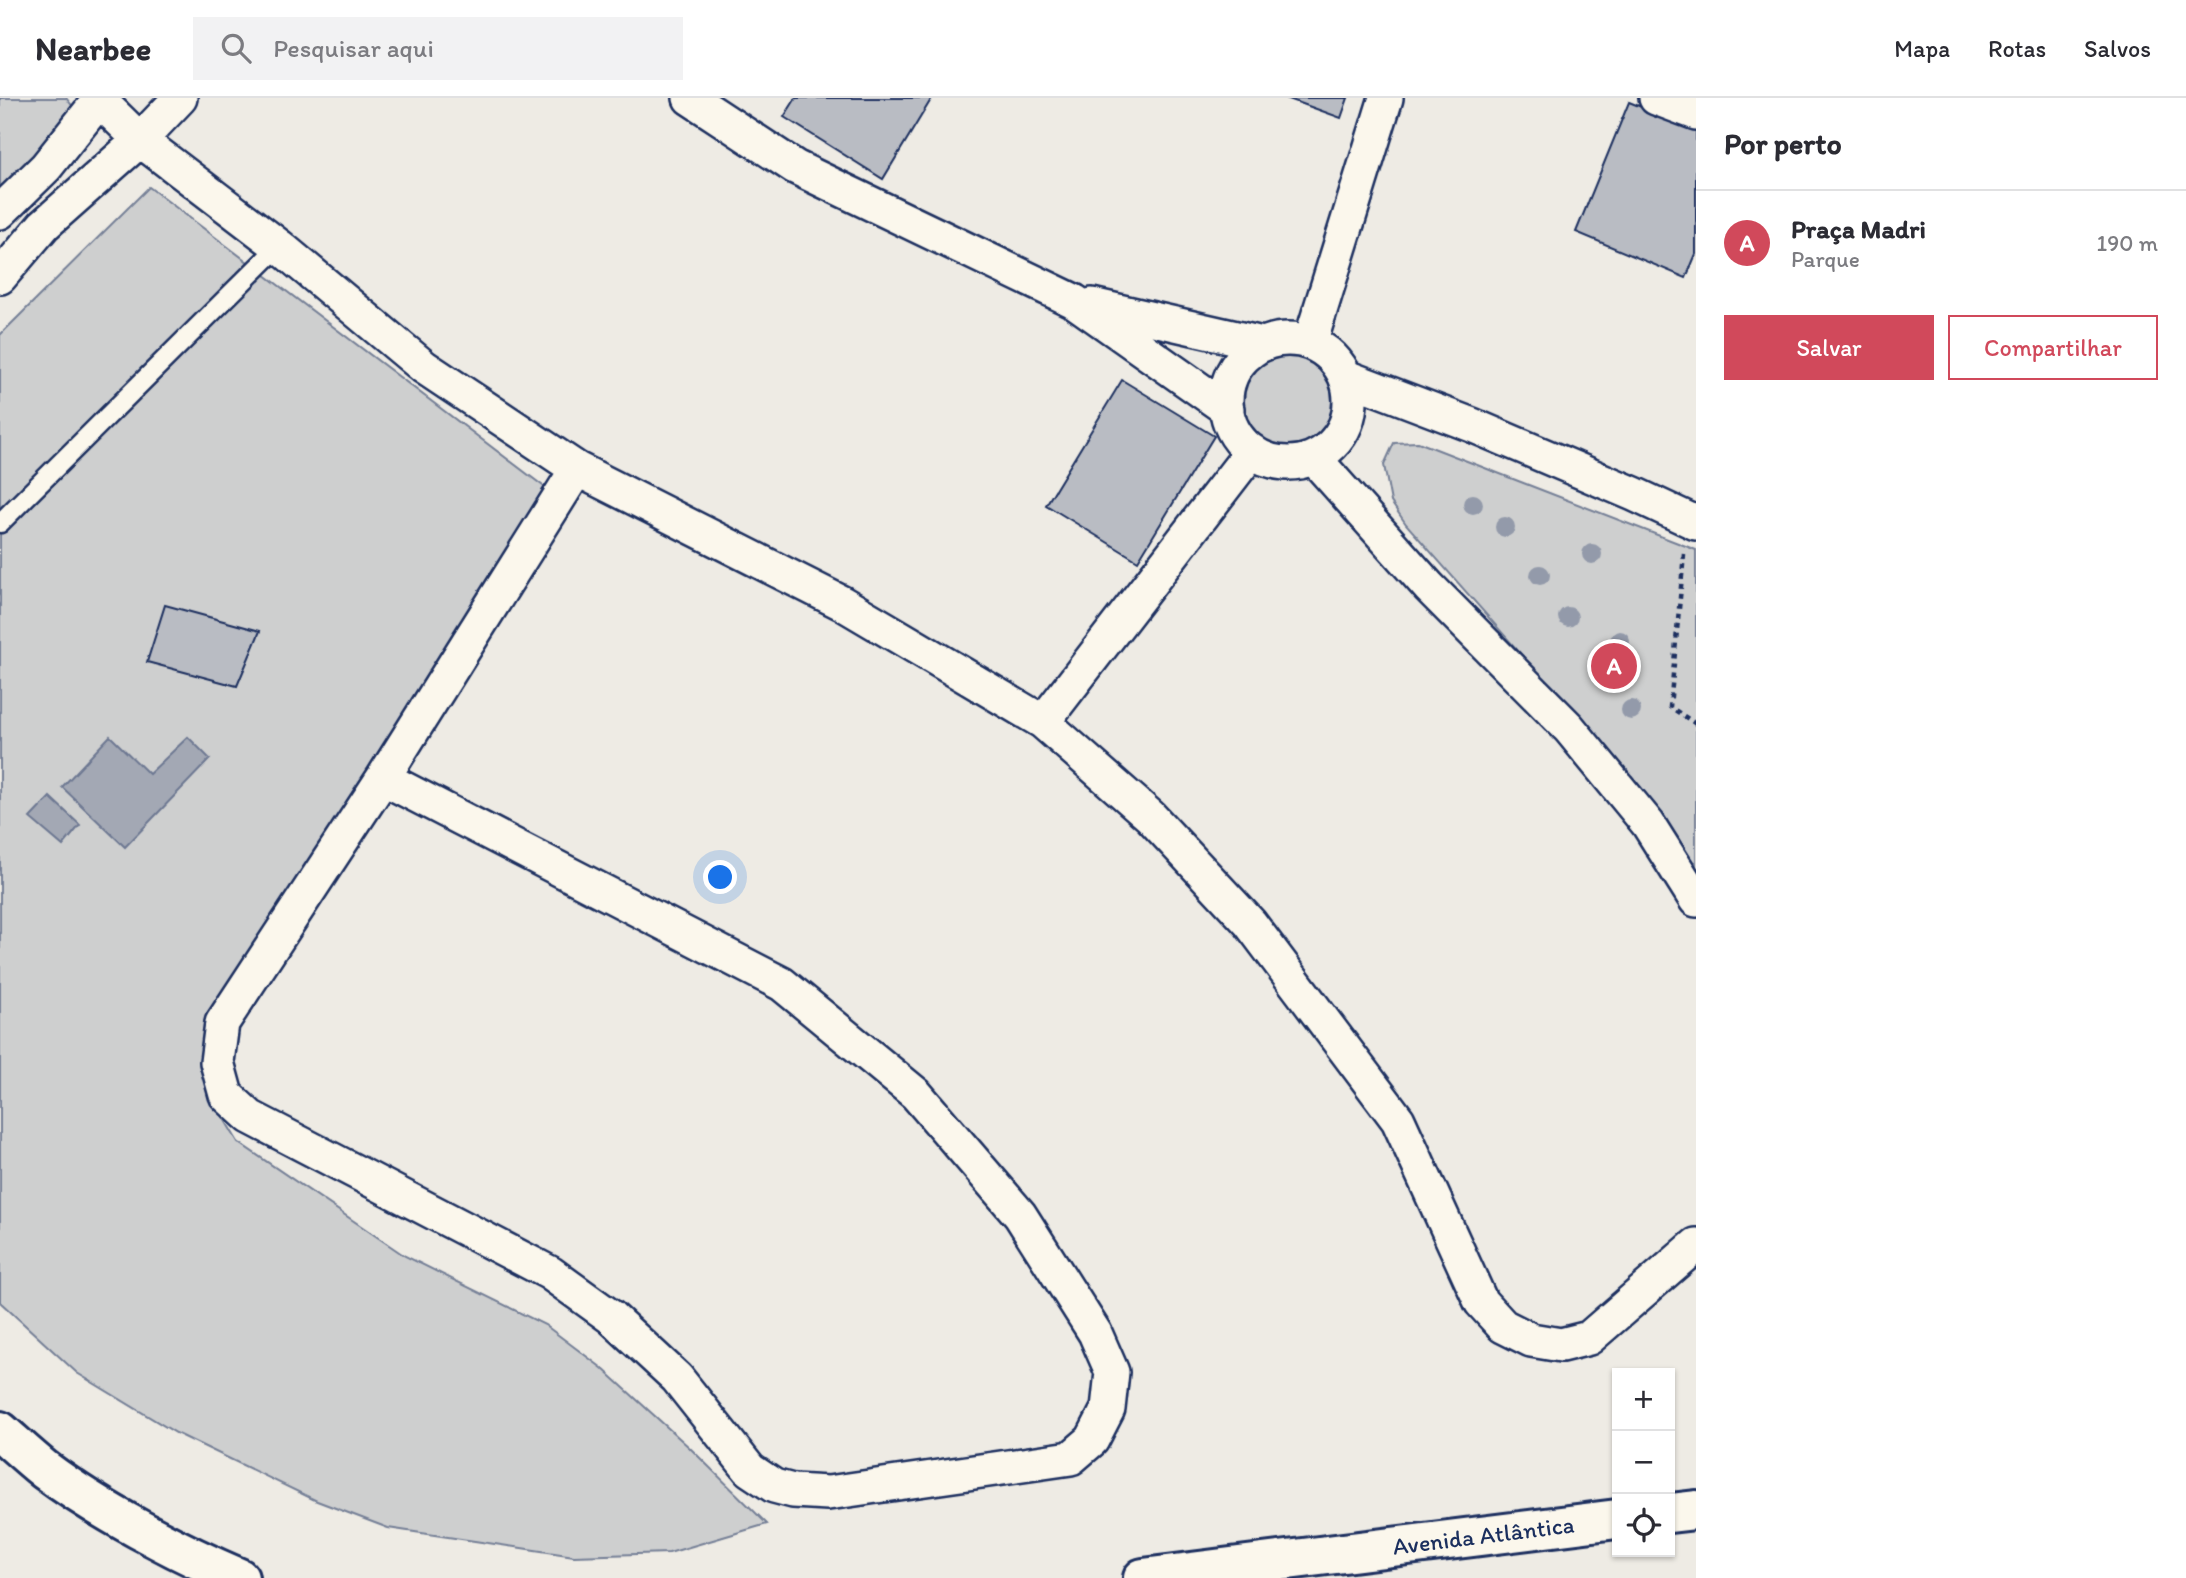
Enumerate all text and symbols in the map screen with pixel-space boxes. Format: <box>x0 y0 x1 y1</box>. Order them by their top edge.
search box <box>193 17 683 80</box>
text: Nearbee <box>35 29 151 68</box>
icon: search <box>217 29 255 67</box>
text: Pesquisar aqui <box>273 32 434 64</box>
text: Mapa <box>1894 34 1950 63</box>
text: Rotas <box>1988 34 2046 63</box>
text: Salvos <box>2084 34 2151 63</box>
text: Por perto <box>1724 125 1842 162</box>
text: Praça Madri <box>1791 213 1926 245</box>
text: A <box>1740 229 1754 257</box>
text: 190 m <box>2097 229 2158 257</box>
text: Parque <box>1791 245 1860 273</box>
button: Salvar <box>1724 315 1934 380</box>
button: Compartilhar <box>1948 315 2158 380</box>
pin: A <box>1591 640 1637 692</box>
your location <box>703 860 737 894</box>
map controls <box>1612 1368 1675 1557</box>
button: + <box>1612 1368 1675 1431</box>
button: − <box>1612 1431 1675 1494</box>
button: locate <box>1612 1494 1675 1557</box>
street label: Avenida Atlântica <box>1391 1509 1576 1561</box>

